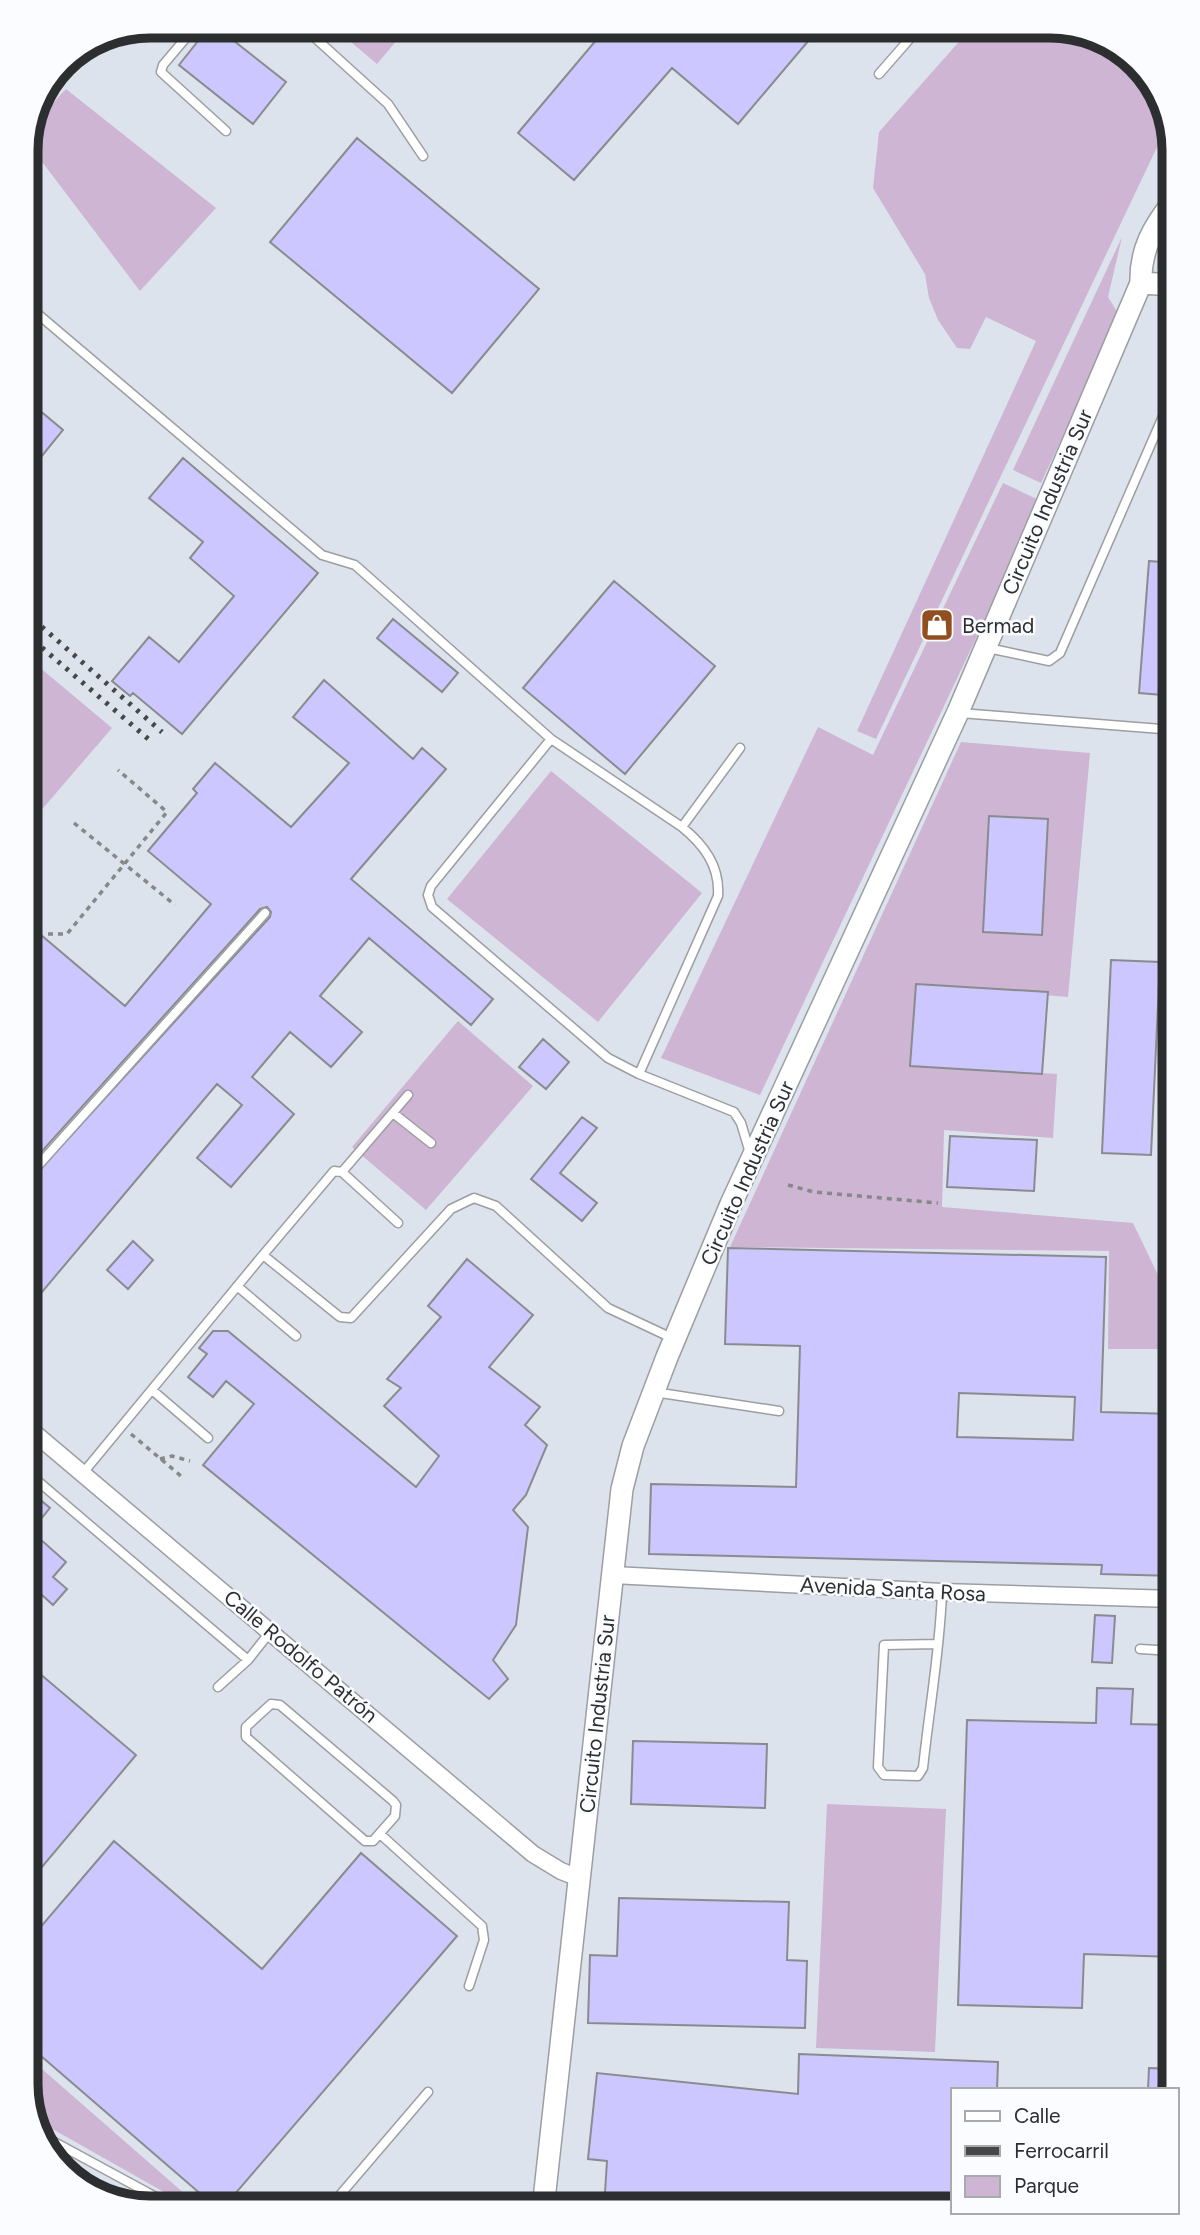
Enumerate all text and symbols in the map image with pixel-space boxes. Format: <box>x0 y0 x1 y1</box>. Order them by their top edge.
street label: Circuito Industria Sur <box>997 405 1097 599</box>
shop icon: Bermad <box>918 606 956 644</box>
place label: Bermad <box>962 613 1034 638</box>
street label: Circuito Industria Sur <box>695 1077 799 1269</box>
street label: Avenida Santa Rosa <box>800 1572 986 1606</box>
street label: Calle Rodolfo Patrón <box>219 1584 383 1728</box>
street label: Circuito Industria Sur <box>574 1614 620 1814</box>
legend <box>951 2088 1179 2214</box>
text: Calle <box>1014 2103 1061 2128</box>
text: Ferrocarril <box>1014 2138 1109 2163</box>
text: Parque <box>1014 2173 1079 2198</box>

